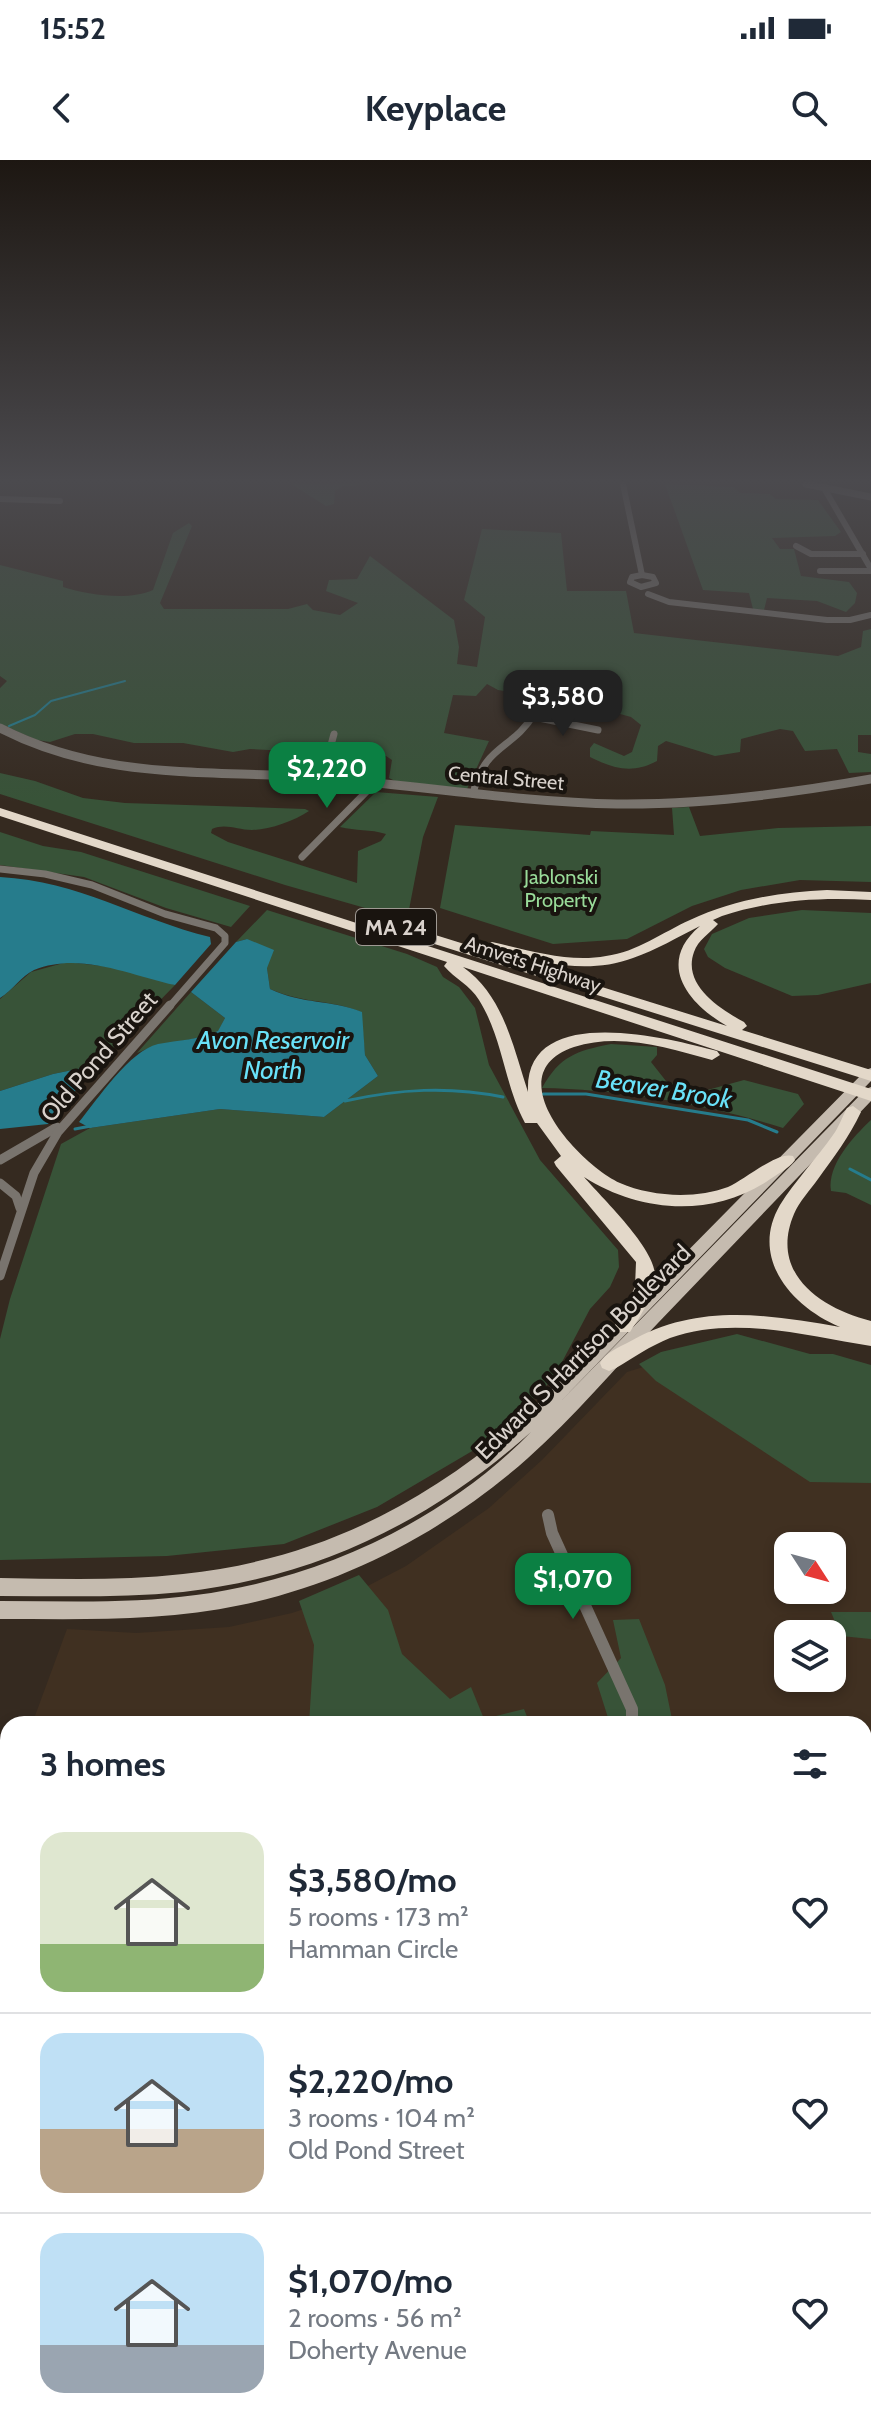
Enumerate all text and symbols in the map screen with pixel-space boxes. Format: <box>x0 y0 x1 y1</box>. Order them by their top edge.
text: 15:52 <box>40 10 106 47</box>
icon: back <box>40 86 84 130</box>
text: Keyplace <box>365 86 506 130</box>
icon: search <box>787 86 831 130</box>
pin: $3,580 <box>498 670 628 738</box>
text: $3,580 <box>521 680 605 712</box>
pin: $2,220 <box>262 742 392 810</box>
text: $2,220 <box>287 752 367 784</box>
street label: Central Street <box>447 761 565 795</box>
park label: Jablonski Property <box>523 865 598 912</box>
road number: MA 24 <box>356 909 436 945</box>
street label: Amvets Highway <box>462 931 604 997</box>
street label: Old Pond Street <box>34 986 163 1128</box>
water label: Avon Reservoir North <box>196 1024 350 1086</box>
water label: Beaver Brook <box>594 1062 735 1116</box>
street label: Edward S Harrison Boulevard <box>469 1238 696 1465</box>
north arrow <box>774 1532 846 1604</box>
map controls <box>774 1532 846 1692</box>
pin: $1,070 <box>508 1553 638 1621</box>
text: $1,070 <box>533 1563 613 1595</box>
button: layers <box>774 1620 846 1692</box>
icon: filters <box>788 1742 832 1786</box>
text: 3 homes <box>40 1743 166 1785</box>
text: $3,580/mo <box>288 1859 457 1901</box>
icon: home <box>104 1864 200 1960</box>
icon: heart <box>788 1890 832 1934</box>
text: 5 rooms · 173 m² <box>288 1901 469 1933</box>
text: Hamman Circle <box>288 1933 458 1965</box>
text: $2,220/mo <box>288 2060 453 2102</box>
icon: home <box>104 2065 200 2161</box>
icon: heart <box>788 2091 832 2135</box>
text: 3 rooms · 104 m² <box>288 2102 475 2134</box>
text: Old Pond Street <box>288 2134 465 2166</box>
text: $1,070/mo <box>288 2260 453 2302</box>
icon: home <box>104 2265 200 2361</box>
icon: heart <box>788 2291 832 2335</box>
text: 2 rooms · 56 m² <box>288 2302 462 2334</box>
text: Doherty Avenue <box>288 2334 467 2366</box>

